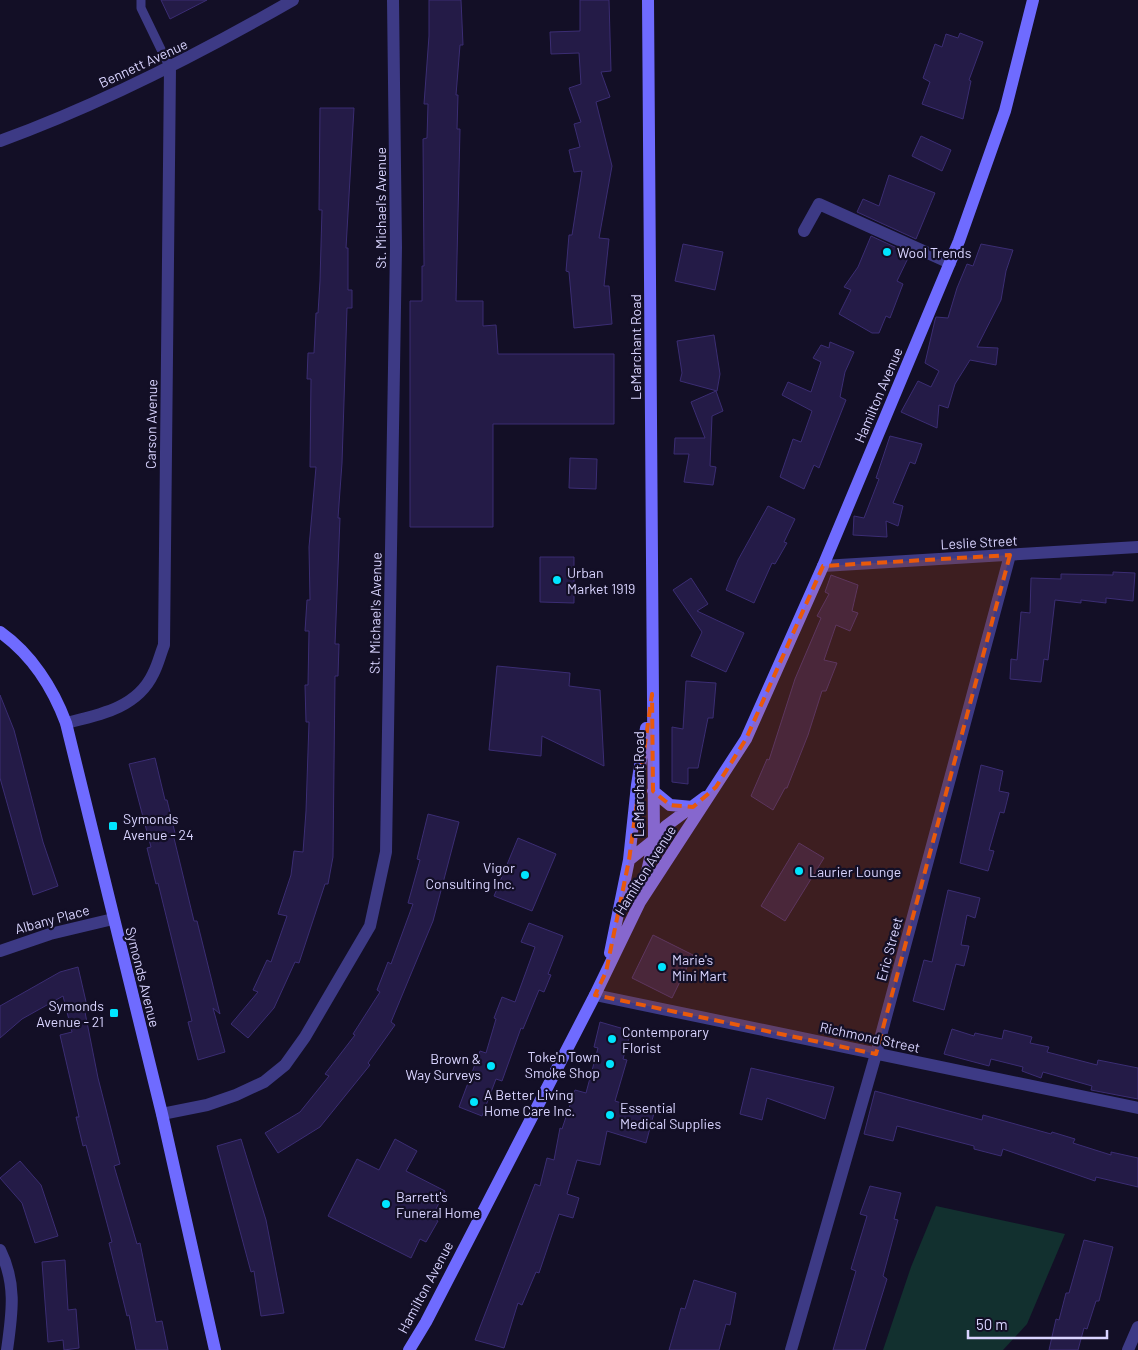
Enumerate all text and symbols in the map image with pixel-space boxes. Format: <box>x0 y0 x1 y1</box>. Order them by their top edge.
street label: Bennett Avenue <box>96 35 190 91</box>
street label: St. Michael's Avenue <box>372 147 389 269</box>
place label: Wool Trends <box>897 244 972 261</box>
marker: Wool Trends <box>881 246 893 258</box>
street label: LeMarchant Road <box>627 294 644 400</box>
street label: Hamilton Avenue <box>850 345 906 445</box>
street label: Carson Avenue <box>142 379 160 469</box>
street label: Leslie Street <box>940 531 1018 553</box>
street label: St. Michael's Avenue <box>365 552 385 674</box>
place label: Urban Market 1919 <box>567 564 635 597</box>
marker: Urban Market 1919 <box>551 574 563 586</box>
street label: LeMarchant Road <box>630 731 647 837</box>
place label: Symonds Avenue - 24 <box>123 810 194 843</box>
marker: Symonds Avenue - 24 <box>107 820 119 832</box>
street label: Hamilton Avenue <box>611 822 679 918</box>
place label: Vigor Consulting Inc. <box>426 859 515 892</box>
place label: Laurier Lounge <box>809 863 901 880</box>
marker: Laurier Lounge <box>793 865 805 877</box>
marker: Vigor Consulting Inc. <box>519 869 531 881</box>
street label: Albany Place <box>13 901 91 937</box>
street label: Eric Street <box>872 915 906 983</box>
street label: Symonds Avenue <box>122 925 164 1029</box>
place label: Marie's Mini Mart <box>672 951 727 984</box>
marker: Marie's Mini Mart <box>656 961 668 973</box>
place label: Symonds Avenue - 21 <box>36 997 104 1030</box>
marker: Symonds Avenue - 21 <box>108 1007 120 1019</box>
street label: Richmond Street <box>818 1018 922 1056</box>
place label: Contemporary Florist <box>622 1023 710 1056</box>
marker: Contemporary Florist <box>606 1033 618 1045</box>
place label: Toke'n Town Smoke Shop <box>525 1048 600 1081</box>
place label: Brown & Way Surveys <box>405 1050 481 1083</box>
marker: Toke'n Town Smoke Shop <box>604 1058 616 1070</box>
marker: Brown & Way Surveys <box>485 1060 497 1072</box>
place label: A Better Living Home Care Inc. <box>484 1086 575 1119</box>
marker: A Better Living Home Care Inc. <box>468 1096 480 1108</box>
place label: Essential Medical Supplies <box>620 1099 721 1132</box>
marker: Essential Medical Supplies <box>604 1109 616 1121</box>
place label: Barrett's Funeral Home <box>396 1188 480 1221</box>
marker: Barrett's Funeral Home <box>380 1198 392 1210</box>
street label: Hamilton Avenue <box>394 1238 456 1336</box>
scale bar <box>968 1308 1107 1340</box>
text: 50 m <box>976 1315 1008 1333</box>

